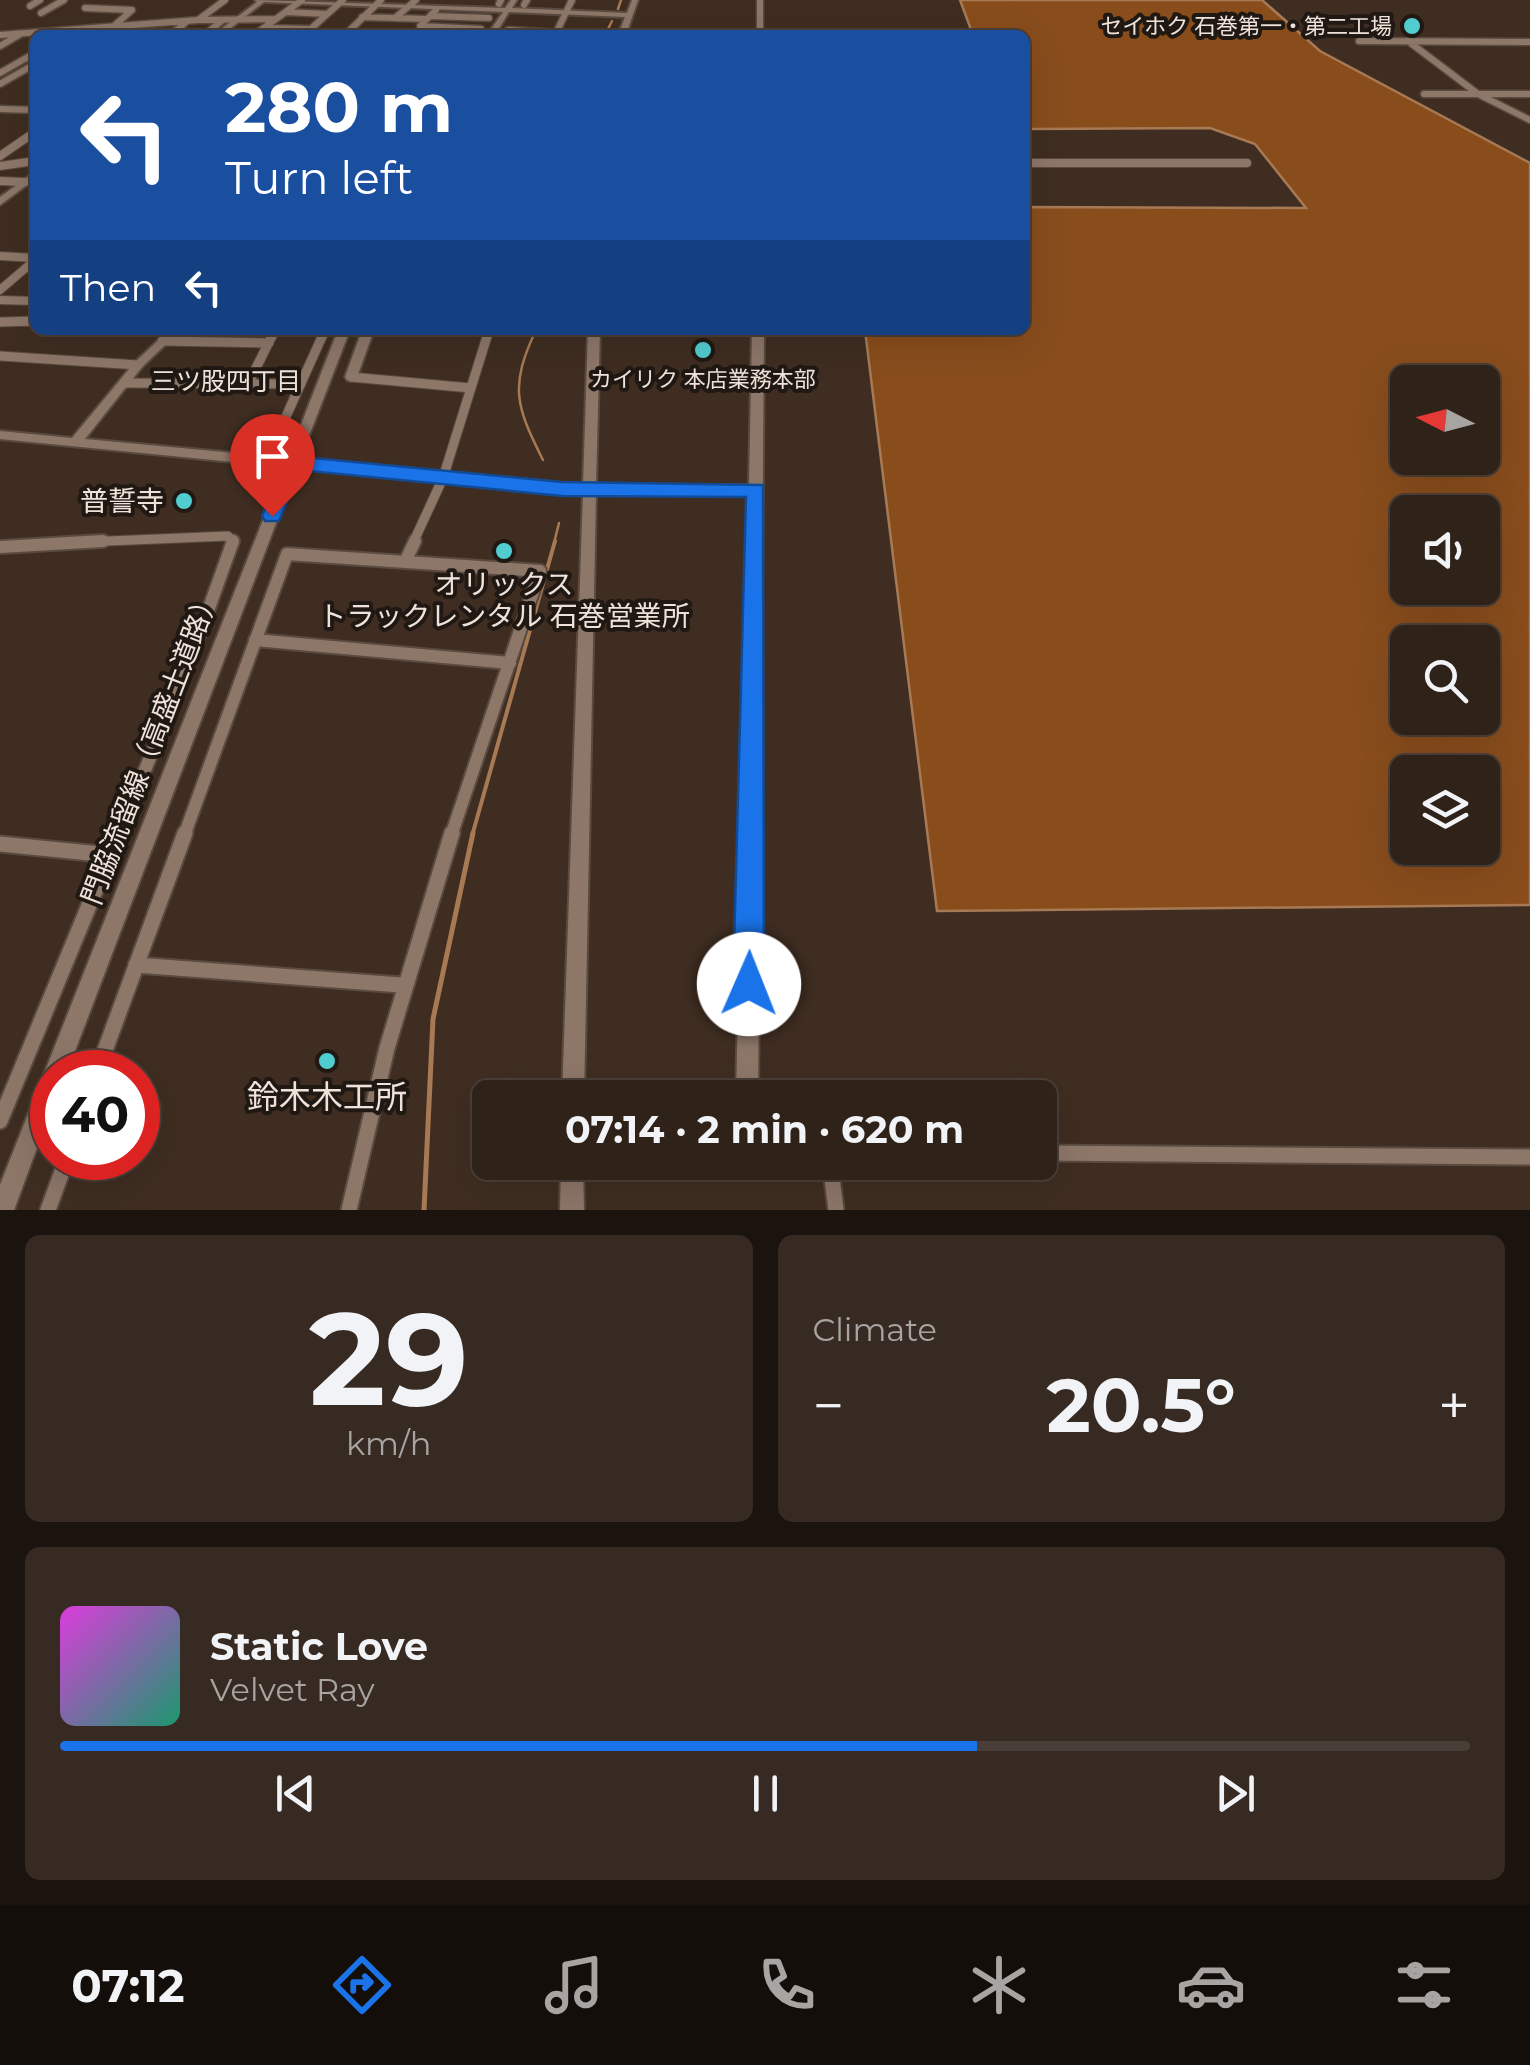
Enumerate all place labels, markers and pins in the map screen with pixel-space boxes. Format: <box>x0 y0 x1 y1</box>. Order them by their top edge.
place label: セイホク 石巻第一・第二工場 <box>1100 13 1392 40</box>
marker: セイホク 石巻第一・第二工場 <box>1401 15 1423 37</box>
marker: カイリク 本店業務本部 <box>692 339 714 361</box>
place label: カイリク 本店業務本部 <box>590 366 816 393</box>
pin <box>230 414 315 517</box>
place label: 普誓寺 <box>80 484 164 518</box>
marker: 普誓寺 <box>173 490 195 512</box>
marker: オリックス トラックレンタル 石巻営業所 <box>493 540 515 562</box>
place label: オリックス トラックレンタル 石巻営業所 <box>318 567 690 633</box>
marker: 鈴木木工所 <box>316 1050 338 1072</box>
place label: 鈴木木工所 <box>247 1077 407 1116</box>

